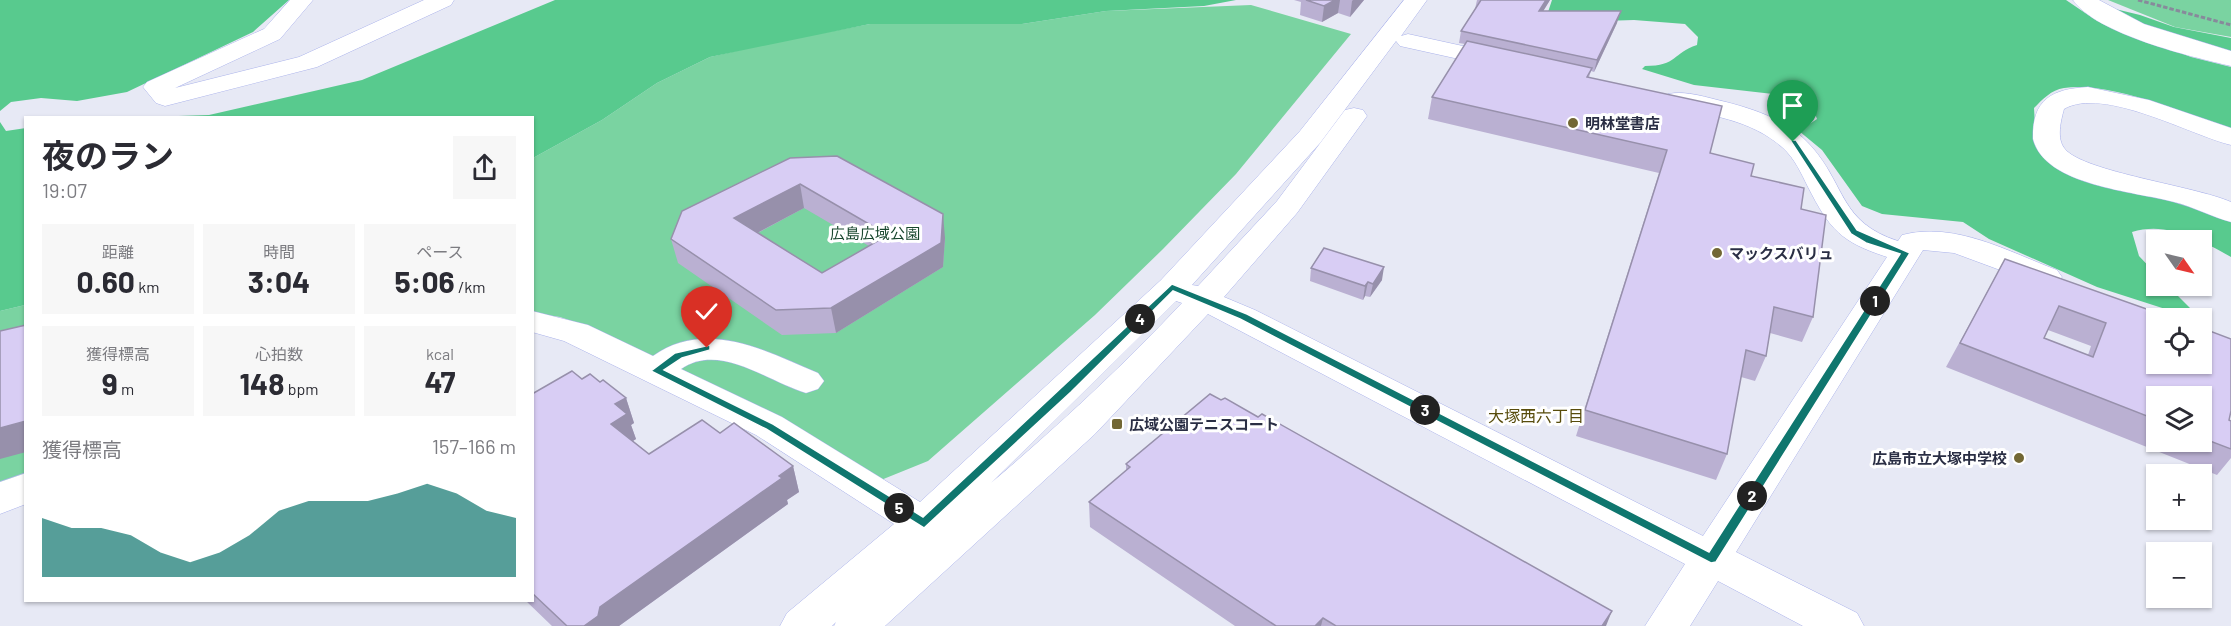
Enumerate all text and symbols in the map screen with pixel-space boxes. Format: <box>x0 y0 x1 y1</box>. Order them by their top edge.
pin <box>1767 80 1818 142</box>
icon: arrive <box>1776 89 1809 122</box>
place label: 明林堂書店 <box>1585 114 1660 132</box>
marker: 明林堂書店 <box>1566 116 1580 130</box>
text: 夜のラン <box>42 135 174 175</box>
button: share <box>453 136 516 199</box>
text: 19:07 <box>42 178 87 202</box>
park label: 広島広域公園 <box>830 224 920 242</box>
north arrow <box>2146 230 2212 296</box>
map controls <box>2146 230 2212 608</box>
text: 距離 <box>102 242 134 261</box>
text: 時間 <box>263 242 295 261</box>
text: ペース <box>416 242 464 261</box>
place label: マックスバリュ <box>1729 244 1834 262</box>
marker: マックスバリュ <box>1710 246 1724 260</box>
text: 0.60 <box>77 263 135 299</box>
text: 3:04 <box>248 263 310 299</box>
text: 5:06 <box>394 263 455 299</box>
text: km <box>135 277 159 296</box>
text: /km <box>455 277 486 296</box>
pin <box>681 286 732 348</box>
pin: 1 <box>1860 286 1890 316</box>
text: 1 <box>1872 291 1878 310</box>
icon: check <box>690 295 723 328</box>
pin: 4 <box>1125 304 1155 334</box>
button: locate <box>2146 308 2212 374</box>
text: 4 <box>1135 309 1145 328</box>
text: 獲得標高 <box>86 344 150 363</box>
text: 心拍数 <box>255 344 303 363</box>
text: kcal <box>426 344 454 363</box>
text: 47 <box>425 363 455 399</box>
text: 9 <box>102 365 118 401</box>
text: 148 <box>239 365 284 401</box>
text: m <box>118 379 134 398</box>
text: bpm <box>284 379 319 398</box>
button: layers <box>2146 386 2212 452</box>
pin: 3 <box>1410 395 1440 425</box>
text: 3 <box>1421 400 1429 419</box>
district label: 大塚西六丁目 <box>1488 406 1584 425</box>
place label: 広域公園テニスコート <box>1129 415 1279 433</box>
marker: 広域公園テニスコート <box>1110 417 1124 431</box>
text: 157–166 m <box>432 434 516 458</box>
text: 獲得標高 <box>42 437 122 461</box>
place label: 広島市立大塚中学校 <box>1872 449 2007 467</box>
marker: 広島市立大塚中学校 <box>2012 451 2026 465</box>
button: + <box>2146 464 2212 530</box>
pin: 2 <box>1737 481 1767 511</box>
text: 2 <box>1748 486 1756 505</box>
pin: 5 <box>884 493 914 523</box>
text: 5 <box>895 498 903 517</box>
button: − <box>2146 542 2212 608</box>

